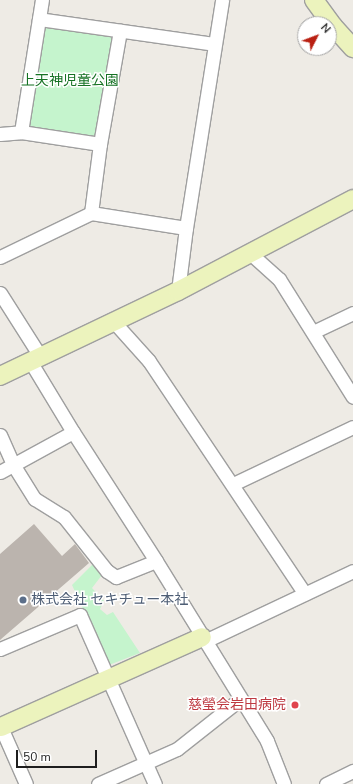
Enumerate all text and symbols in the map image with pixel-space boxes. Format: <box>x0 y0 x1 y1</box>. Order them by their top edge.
north arrow <box>297 16 337 56</box>
text: N <box>317 20 334 36</box>
park label: 上天神児童公園 <box>21 73 119 89</box>
place label: 株式会社 セキチュー本社 <box>31 592 189 608</box>
marker: 株式会社 セキチュー本社 <box>18 595 28 605</box>
place label: 慈瑩会岩田病院 <box>188 697 286 713</box>
marker: 慈瑩会岩田病院 <box>289 699 301 711</box>
scale bar <box>18 742 99 768</box>
text: 50 m <box>23 749 51 765</box>

